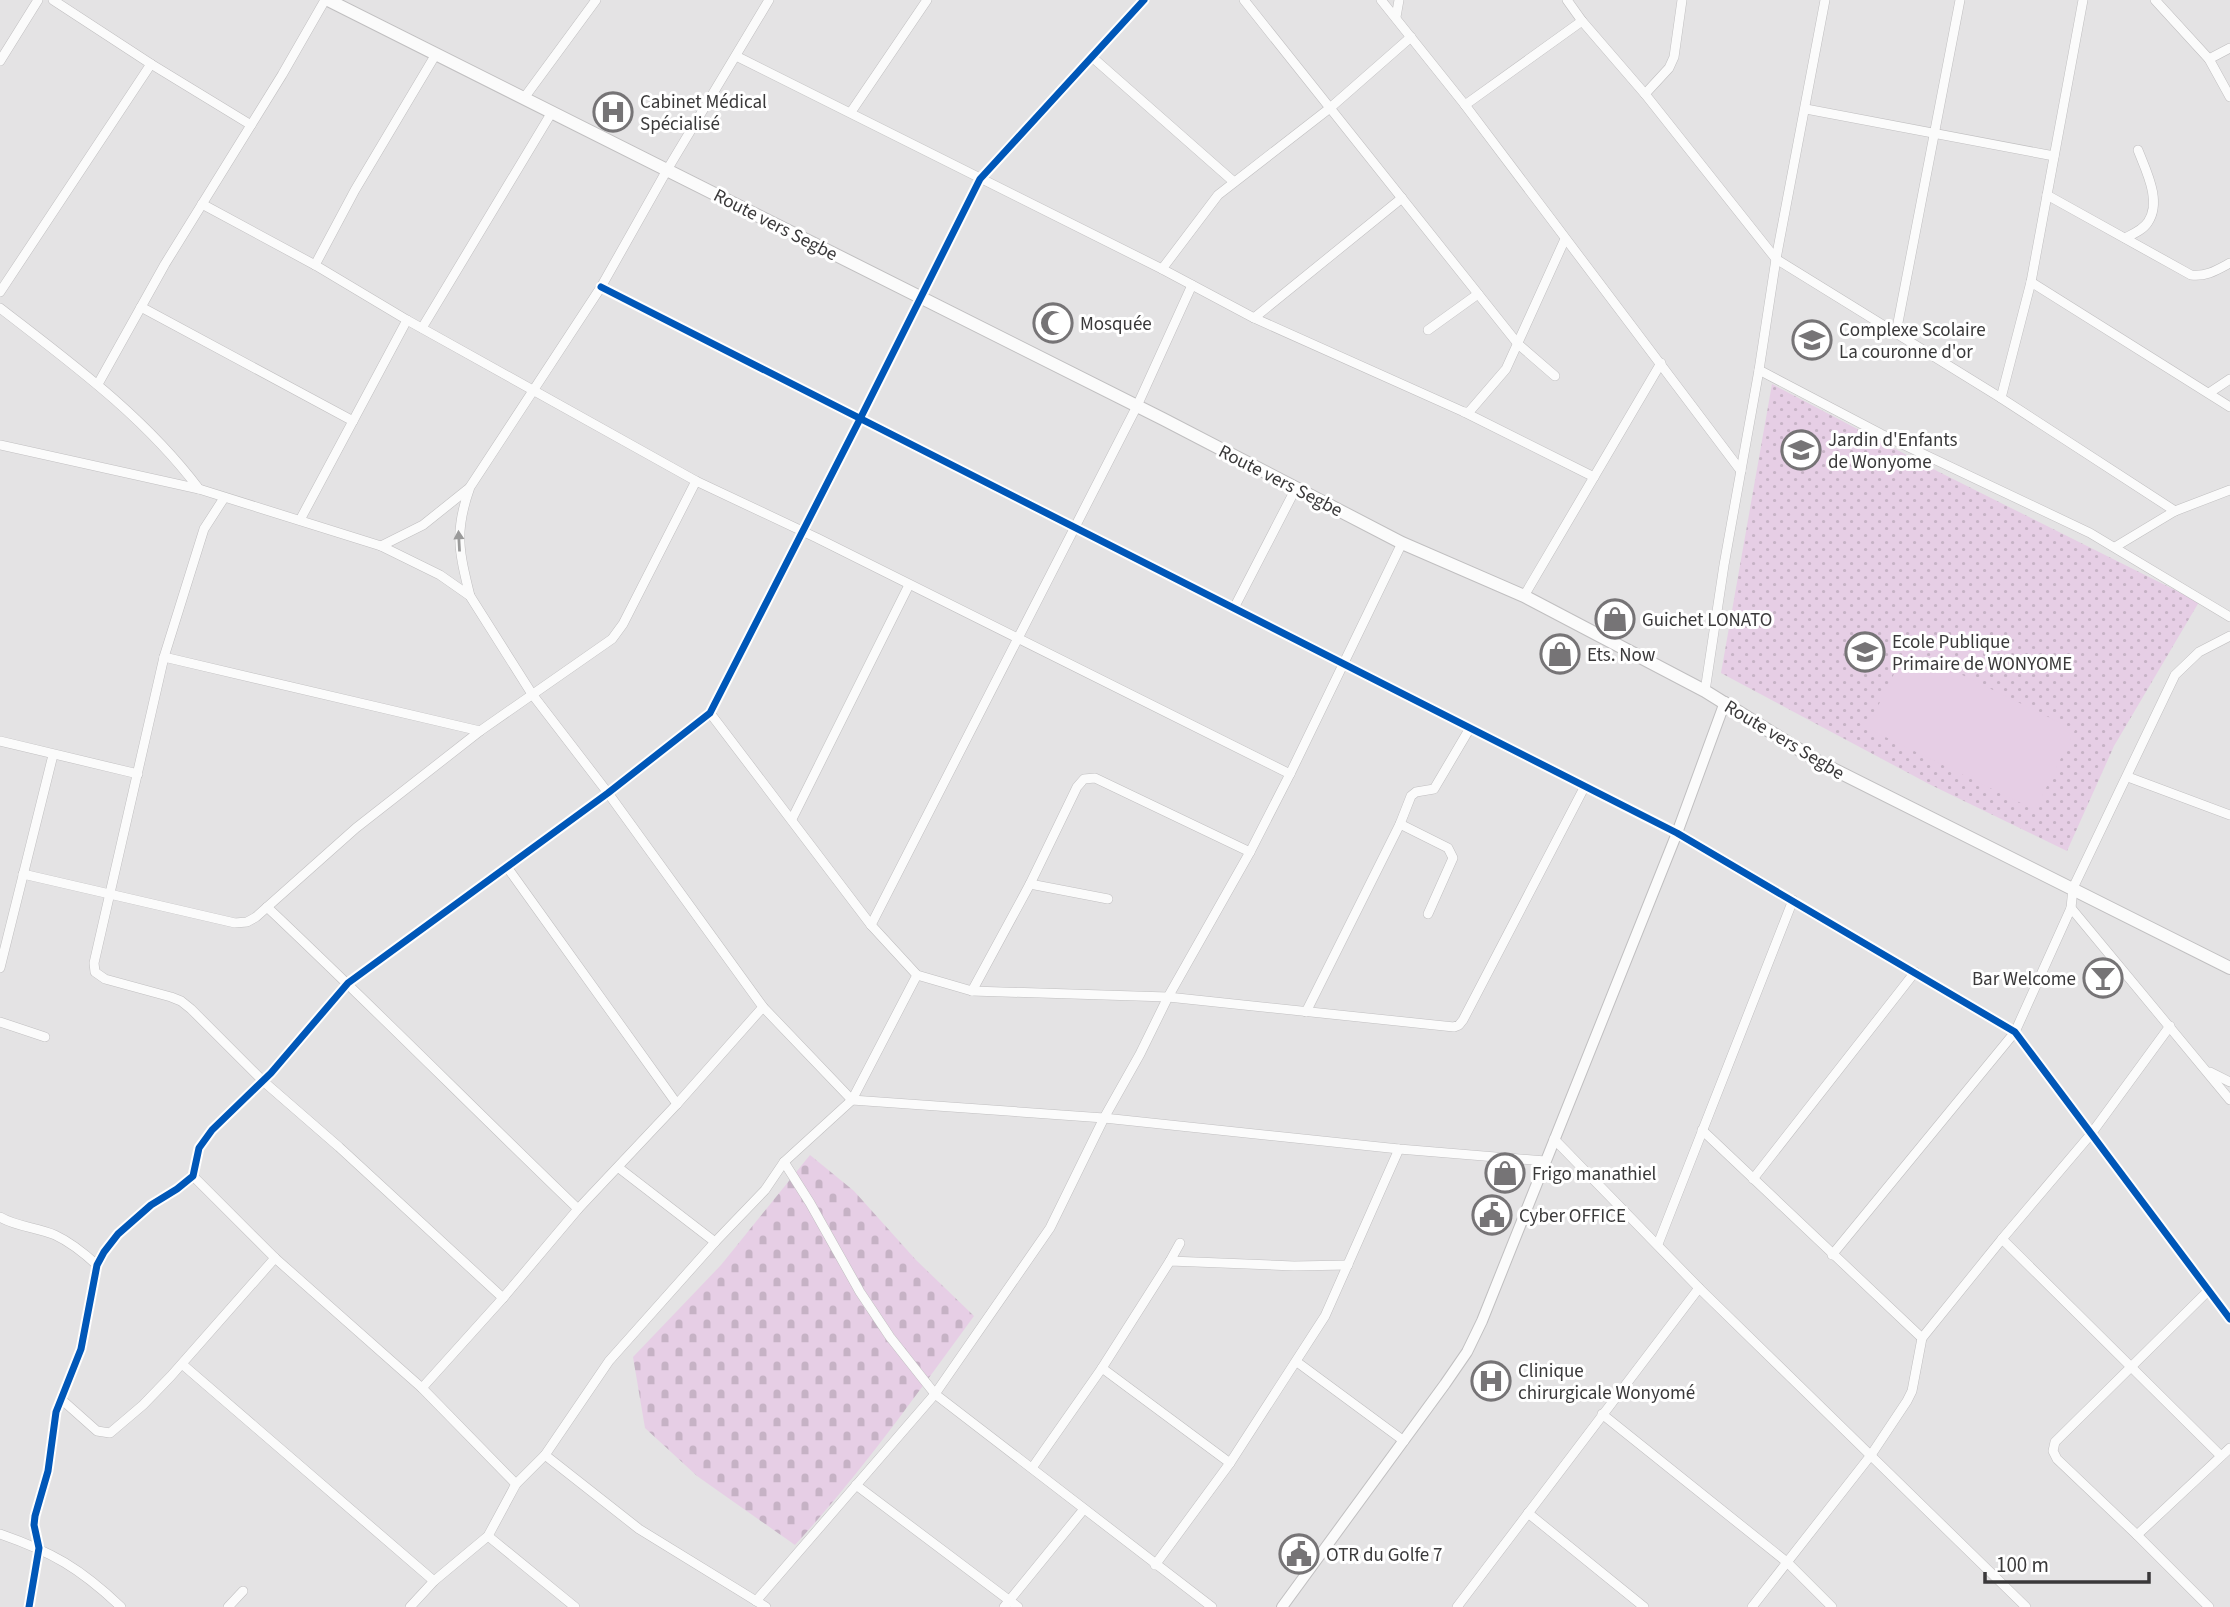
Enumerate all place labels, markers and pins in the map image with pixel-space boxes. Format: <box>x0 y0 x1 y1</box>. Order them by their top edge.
place label: Cabinet Médical Spécialisé <box>640 89 767 138</box>
hospital icon: Cabinet Médical Spécialisé <box>592 91 634 133</box>
mosque icon: Mosquée <box>1032 302 1074 344</box>
place label: Mosquée <box>1080 311 1152 338</box>
place label: Complexe Scolaire La couronne d'or <box>1839 317 1986 366</box>
school or university icon: Complexe Scolaire La couronne d'or <box>1791 319 1833 361</box>
place label: Jardin d'Enfants de Wonyome <box>1828 427 1958 476</box>
school or university icon: Jardin d'Enfants de Wonyome <box>1780 429 1822 471</box>
shop icon: Guichet LONATO <box>1594 598 1636 640</box>
place label: Guichet LONATO <box>1642 607 1772 634</box>
place label: Ecole Publique Primaire de WONYOME <box>1892 629 2072 678</box>
school or university icon: Ecole Publique Primaire de WONYOME <box>1844 631 1886 673</box>
shop icon: Ets. Now <box>1539 633 1581 675</box>
place label: Ets. Now <box>1587 642 1656 669</box>
bar icon: Bar Welcome <box>2082 957 2124 999</box>
place label: Bar Welcome <box>1972 966 2076 993</box>
shop icon: Frigo manathiel <box>1484 1152 1526 1194</box>
place label: Frigo manathiel <box>1532 1161 1657 1188</box>
public building icon: Cyber OFFICE <box>1471 1194 1513 1236</box>
place label: Cyber OFFICE <box>1519 1203 1626 1230</box>
place label: Clinique chirurgicale Wonyomé <box>1518 1358 1695 1407</box>
hospital icon: Clinique chirurgicale Wonyomé <box>1470 1360 1512 1402</box>
public building icon: OTR du Golfe 7 <box>1278 1533 1320 1575</box>
place label: OTR du Golfe 7 <box>1326 1542 1443 1569</box>

